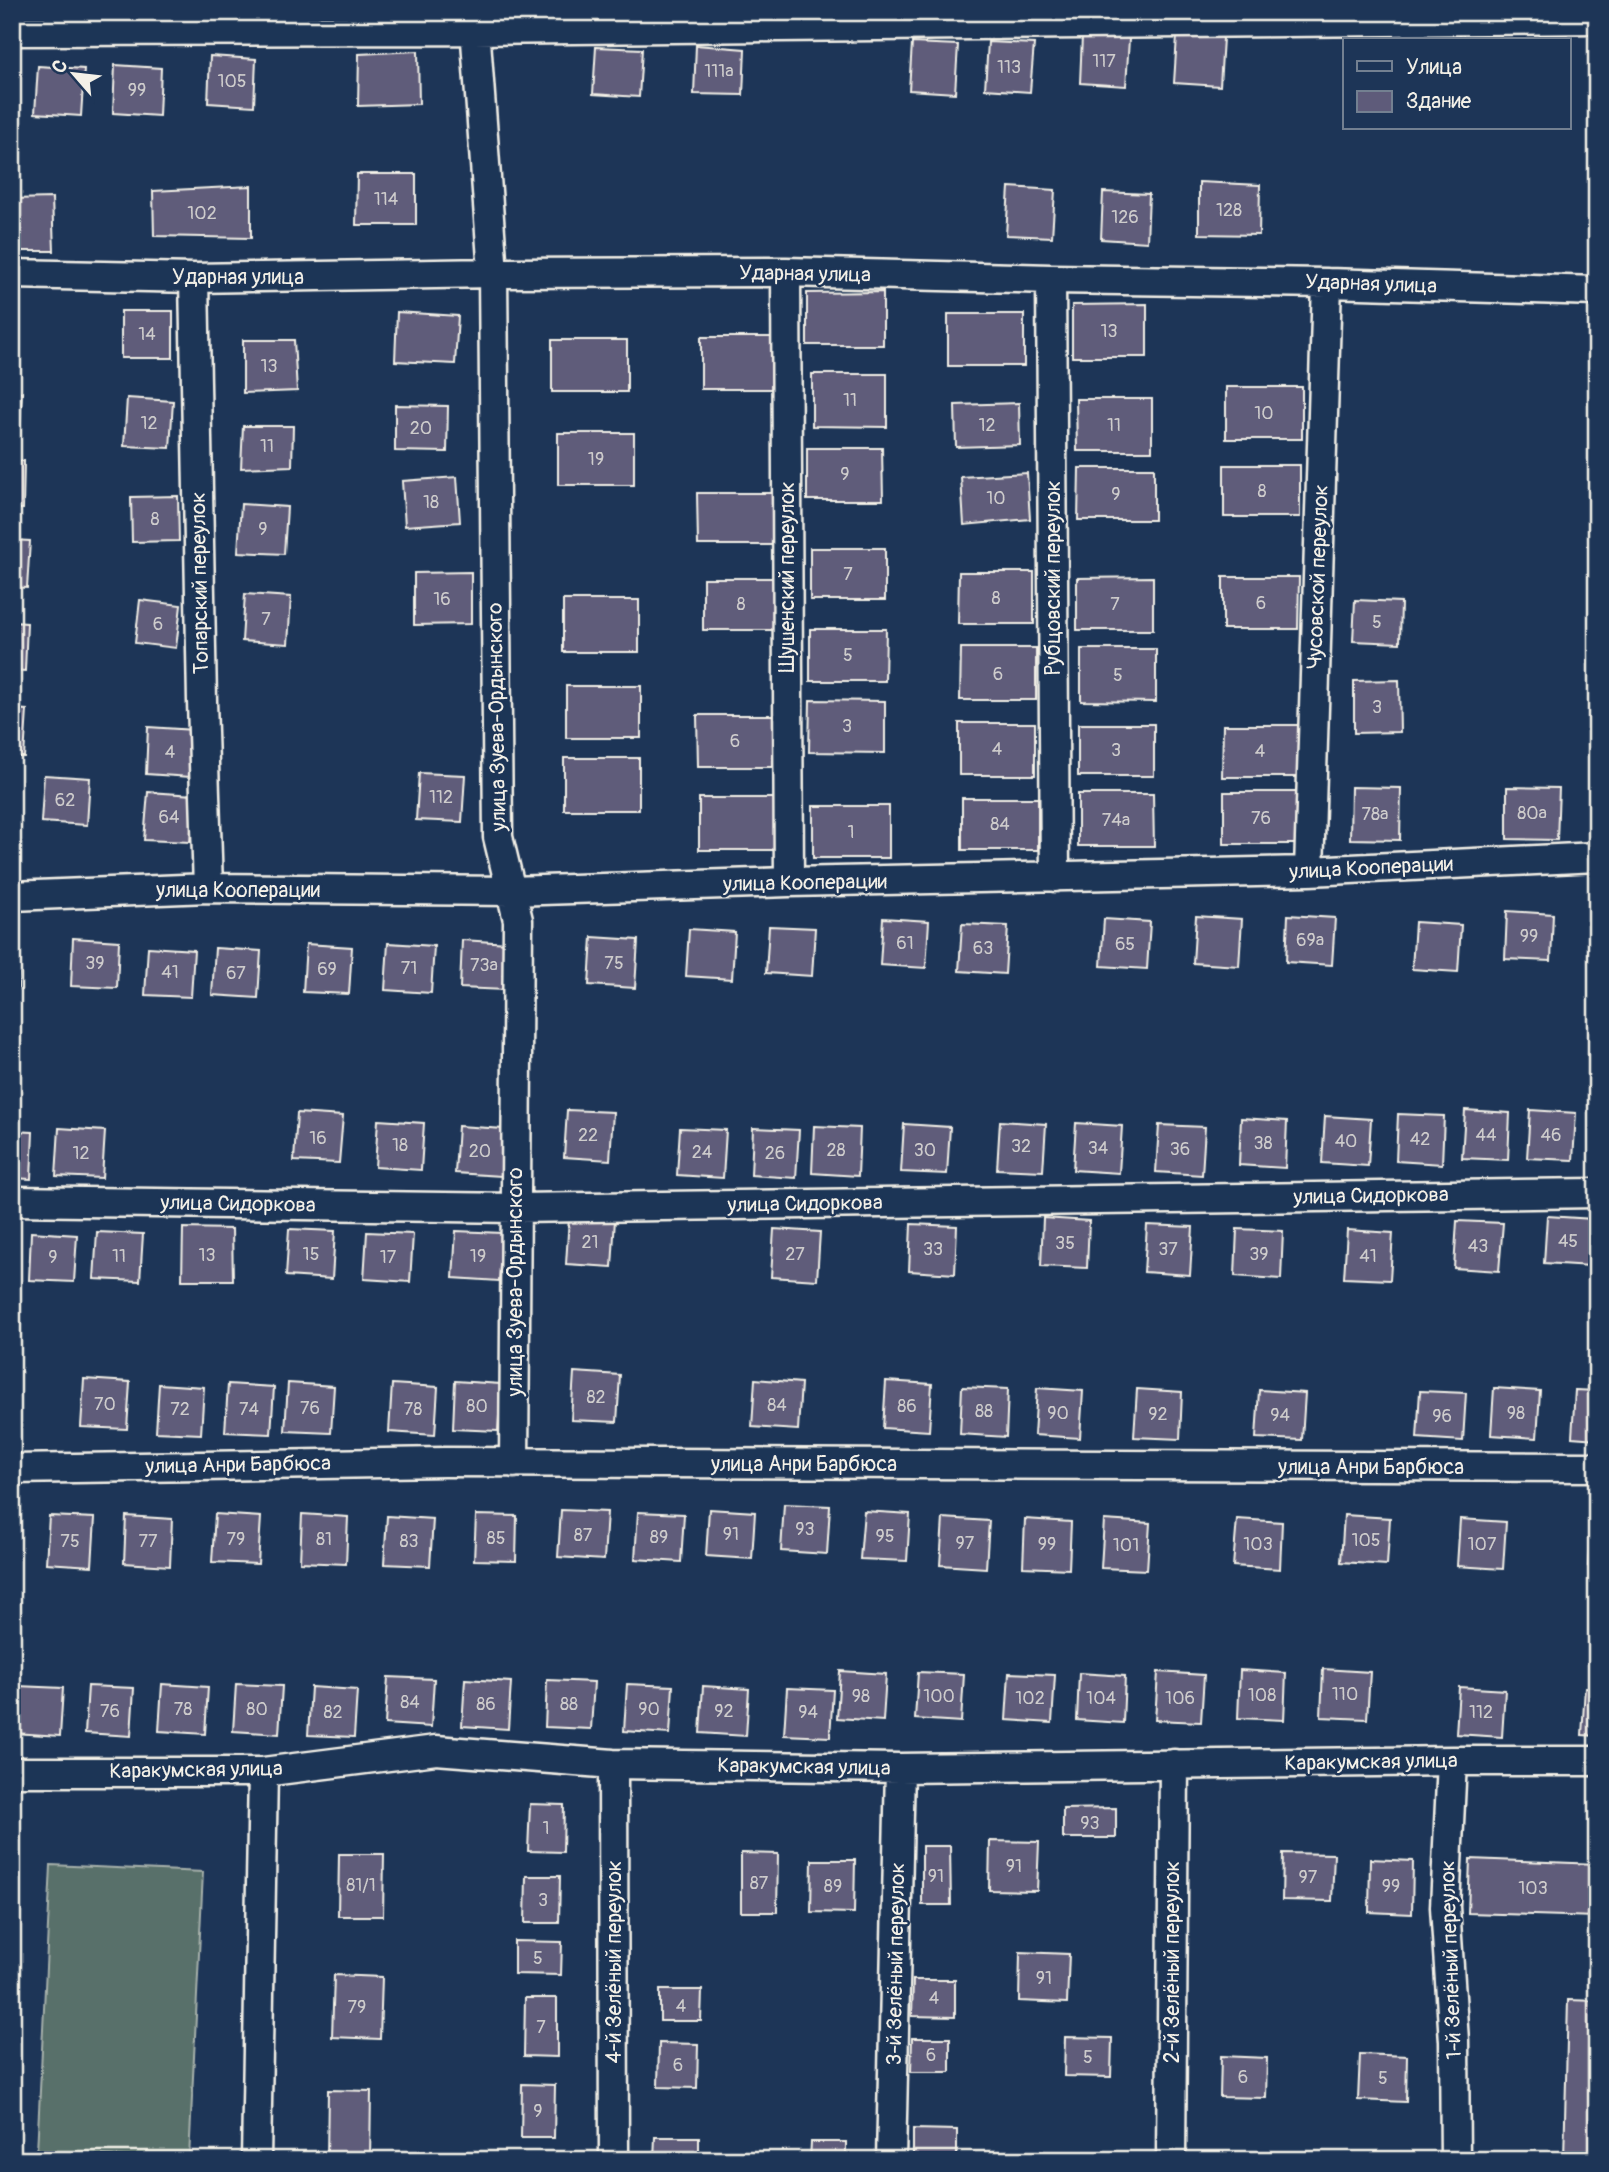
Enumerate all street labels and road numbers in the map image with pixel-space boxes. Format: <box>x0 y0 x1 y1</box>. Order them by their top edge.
street label: Ударная улица <box>739 259 871 289</box>
street label: Ударная улица <box>172 264 304 291</box>
street label: Ударная улица <box>1305 268 1437 300</box>
street label: Рубцовский переулок <box>1040 480 1067 676</box>
street label: Шушенский переулок <box>774 481 801 672</box>
street label: Чусовской переулок <box>1301 484 1335 670</box>
street label: Топарский переулок <box>185 492 215 674</box>
street label: улица Зуева-Ордынского <box>482 602 513 833</box>
street label: улица Кооперации <box>1287 850 1454 886</box>
street label: улица Кооперации <box>722 868 887 898</box>
street label: улица Кооперации <box>155 877 320 904</box>
street label: улица Зуева-Ордынского <box>502 1168 529 1397</box>
street label: улица Сидоркова <box>1292 1181 1449 1211</box>
street label: улица Сидоркова <box>159 1189 316 1219</box>
street label: улица Сидоркова <box>726 1189 883 1219</box>
street label: улица Анри Барбюса <box>144 1450 331 1480</box>
street label: улица Анри Барбюса <box>710 1451 897 1478</box>
street label: улица Анри Барбюса <box>1277 1454 1464 1481</box>
street label: Каракумская улица <box>1284 1747 1458 1777</box>
street label: Каракумская улица <box>717 1752 891 1782</box>
street label: Каракумская улица <box>109 1755 283 1785</box>
street label: 4-й Зелёный переулок <box>601 1860 628 2064</box>
street label: 2-й Зелёный переулок <box>1159 1860 1186 2063</box>
street label: 1-й Зелёный переулок <box>1434 1860 1468 2060</box>
street label: 3-й Зелёный переулок <box>881 1862 911 2066</box>

